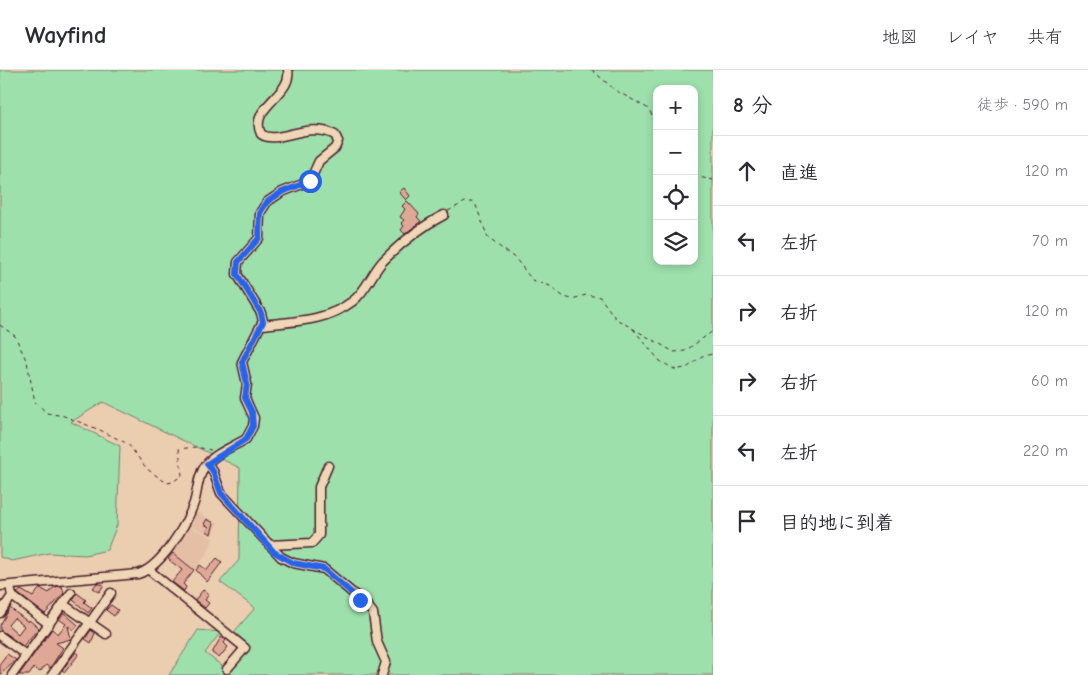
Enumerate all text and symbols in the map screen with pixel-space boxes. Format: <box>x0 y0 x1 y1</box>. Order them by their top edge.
text: Wayfind <box>25 21 106 49</box>
text: 地図 <box>882 27 918 48</box>
text: レイヤ <box>946 27 999 48</box>
text: 共有 <box>1027 27 1063 48</box>
map controls <box>653 85 698 265</box>
button: + <box>653 85 698 130</box>
text: 8 分 <box>733 93 772 117</box>
text: 徒歩 · 590 m <box>977 96 1068 114</box>
button: − <box>653 130 698 175</box>
icon: ahead <box>733 157 761 185</box>
text: 直進 <box>780 162 818 184</box>
text: 120 m <box>1025 162 1068 180</box>
route start <box>299 170 322 193</box>
button: locate <box>653 175 698 220</box>
button: layers <box>653 220 698 265</box>
icon: left <box>733 227 761 255</box>
text: 左折 <box>780 232 818 254</box>
text: 70 m <box>1032 232 1068 250</box>
icon: right <box>733 297 761 325</box>
text: 右折 <box>780 302 818 324</box>
text: 120 m <box>1025 302 1068 320</box>
icon: right <box>733 367 761 395</box>
text: 右折 <box>780 372 818 394</box>
text: 60 m <box>1031 372 1068 390</box>
icon: left <box>733 437 761 465</box>
text: 左折 <box>780 442 818 464</box>
text: 220 m <box>1023 442 1068 460</box>
icon: arrive <box>733 507 761 535</box>
text: 目的地に到着 <box>780 512 894 534</box>
route end <box>349 589 372 612</box>

